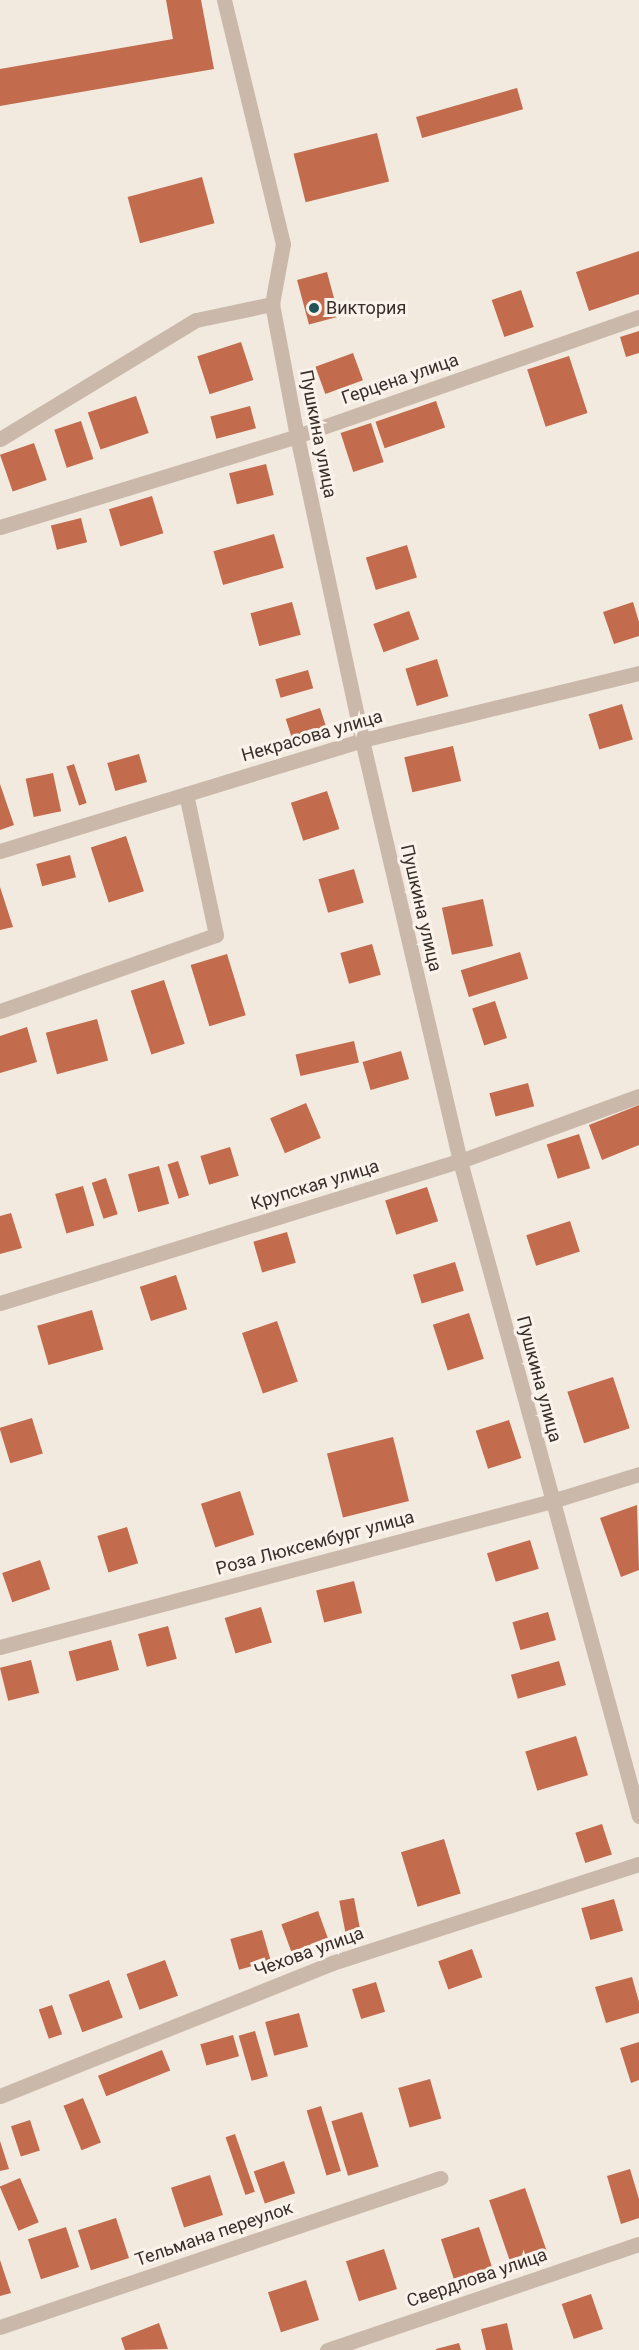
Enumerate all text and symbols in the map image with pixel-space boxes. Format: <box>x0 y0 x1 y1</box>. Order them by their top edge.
place label: Виктория <box>326 297 406 319</box>
marker: Виктория <box>307 301 321 315</box>
street label: Герцена улица <box>339 349 461 409</box>
street label: Пушкина улица <box>295 368 341 500</box>
street label: Некрасова улица <box>239 706 385 766</box>
street label: Пушкина улица <box>396 842 446 974</box>
street label: Крупская улица <box>248 1155 382 1215</box>
street label: Пушкина улица <box>512 1313 566 1445</box>
street label: Роза Люксембург улица <box>214 1506 416 1580</box>
street label: Чехова улица <box>251 1922 367 1982</box>
street label: Тельмана переулок <box>132 2197 296 2271</box>
street label: Свердлова улица <box>404 2244 550 2312</box>

